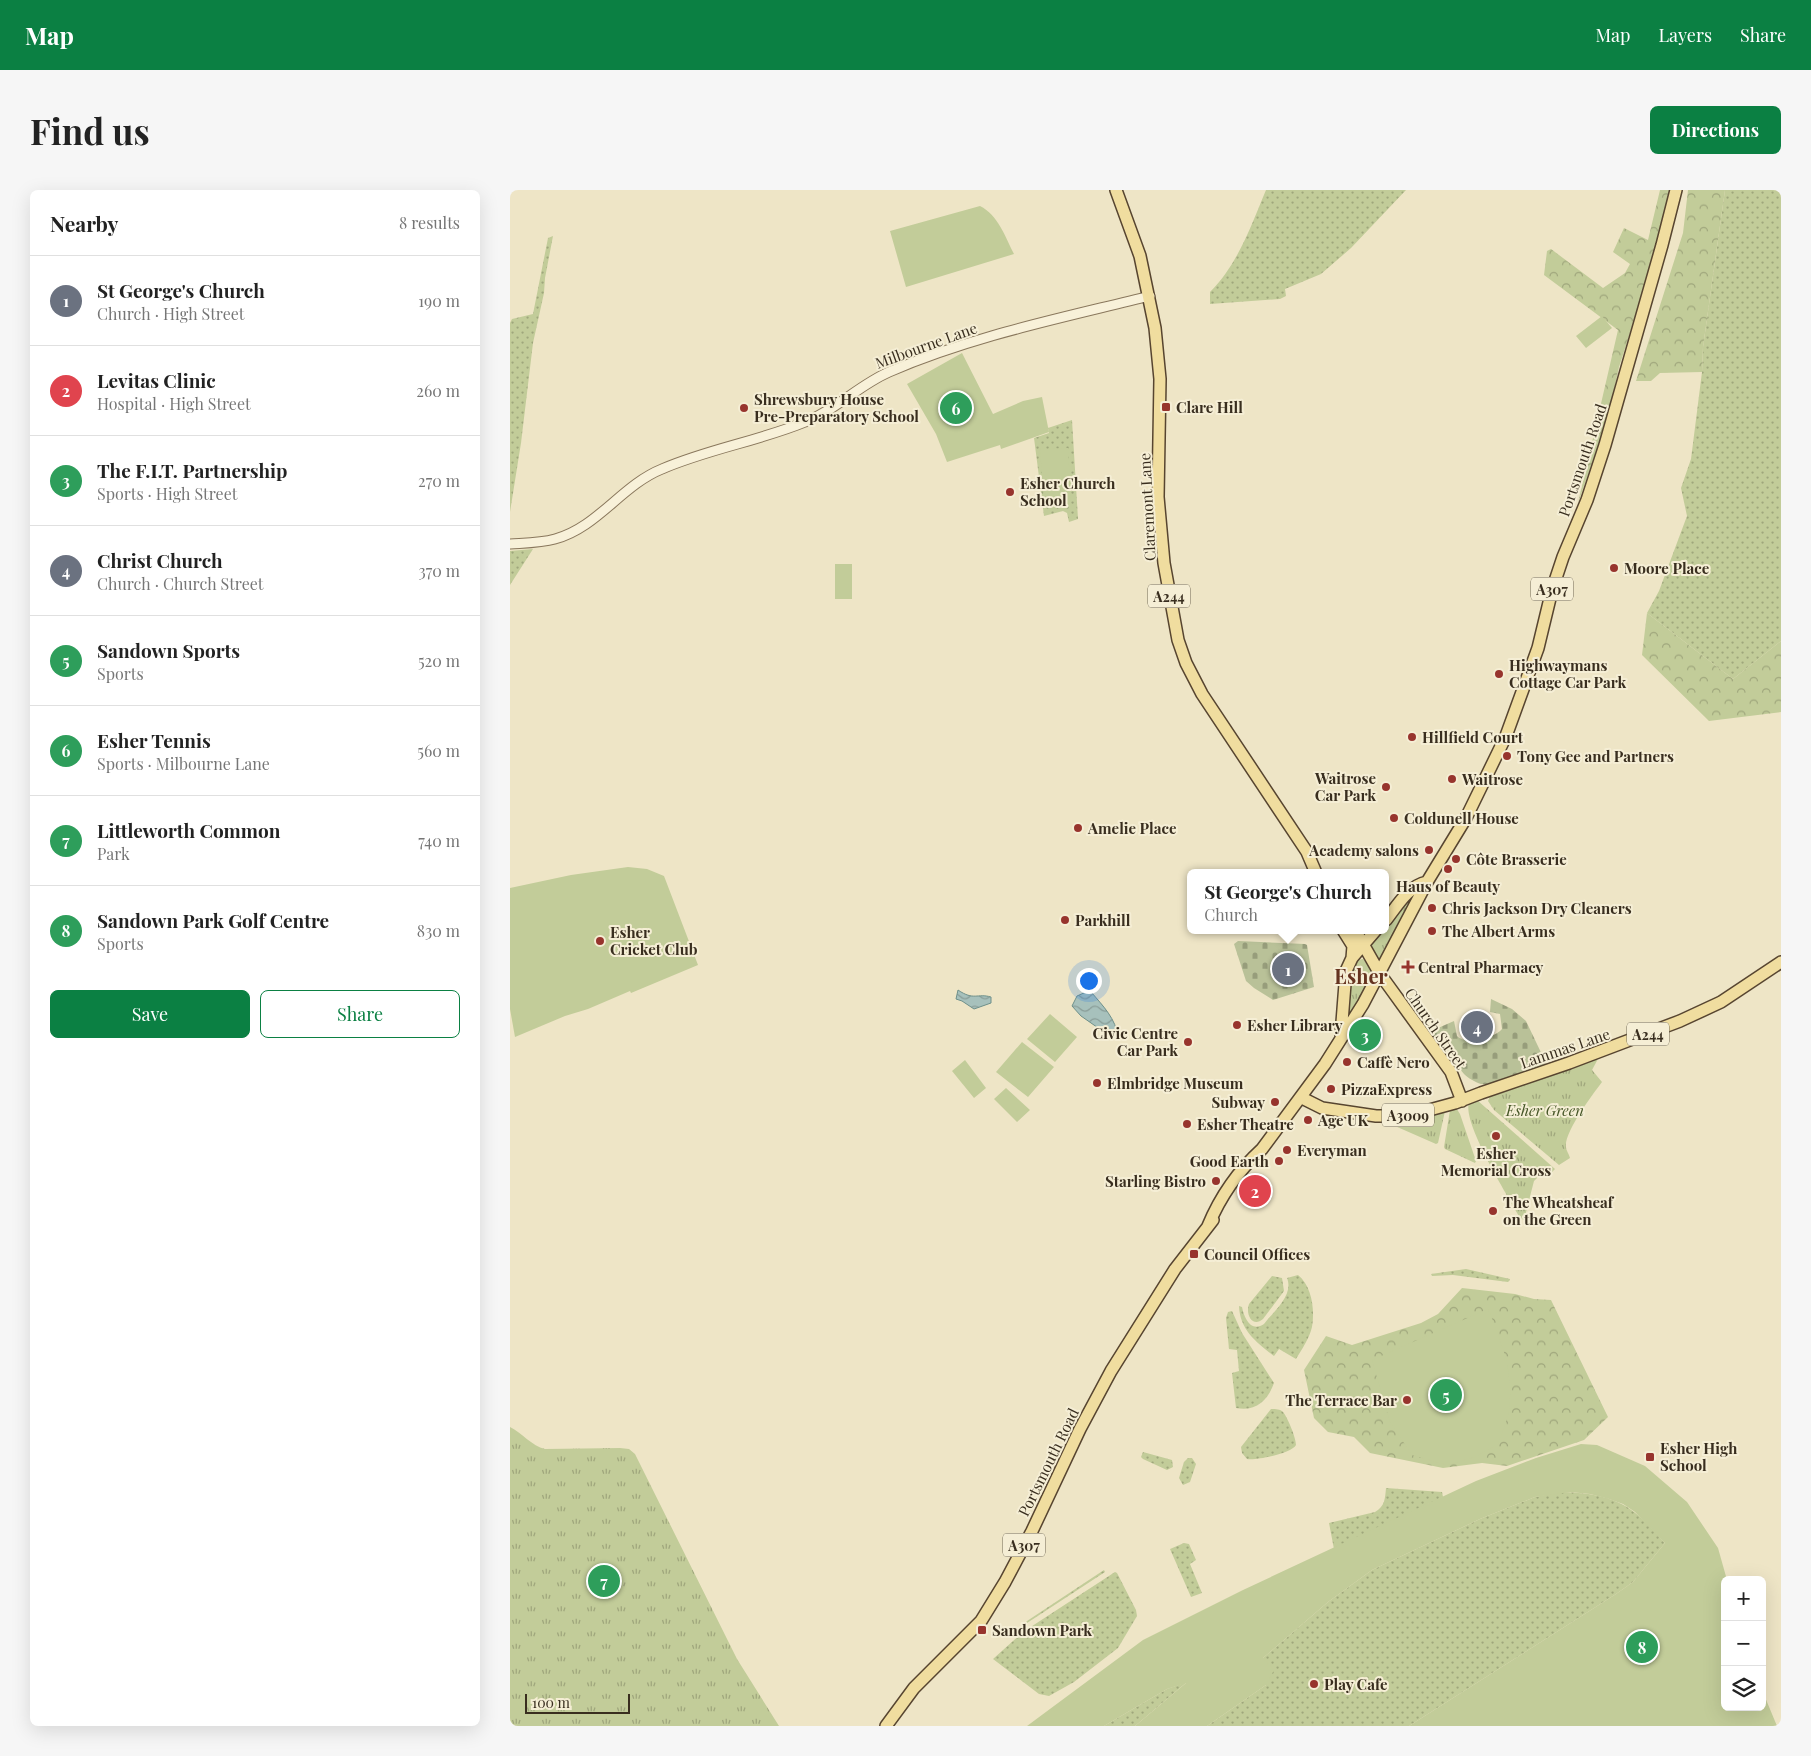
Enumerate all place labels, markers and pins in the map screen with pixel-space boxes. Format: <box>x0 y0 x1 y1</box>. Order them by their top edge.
place label: Shrewsbury House Pre-Preparatory School <box>754 389 919 426</box>
pin: 6 <box>940 389 972 427</box>
place label: Clare Hill <box>1176 397 1243 417</box>
marker: Clare Hill <box>1160 401 1172 413</box>
marker: Shrewsbury House Pre-Preparatory School <box>738 402 750 414</box>
place label: Esher Church School <box>1020 473 1115 510</box>
marker: Esher Church School <box>1004 486 1016 498</box>
place label: Moore Place <box>1624 558 1710 578</box>
marker: Moore Place <box>1608 562 1620 574</box>
place label: Highwaymans Cottage Car Park <box>1509 655 1626 692</box>
marker: Highwaymans Cottage Car Park <box>1493 668 1505 680</box>
place label: Hillfield Court <box>1422 727 1524 747</box>
marker: Hillfield Court <box>1406 731 1418 743</box>
place label: Tony Gee and Partners <box>1517 746 1674 766</box>
marker: Tony Gee and Partners <box>1501 750 1513 762</box>
place label: Waitrose Car Park <box>1314 768 1376 805</box>
place label: Waitrose <box>1461 769 1523 789</box>
marker: Waitrose <box>1446 773 1458 785</box>
marker: Waitrose Car Park <box>1380 781 1392 793</box>
place label: Coldunell House <box>1404 808 1519 828</box>
marker: Coldunell House <box>1388 812 1400 824</box>
place label: Amelie Place <box>1087 818 1177 838</box>
marker: Amelie Place <box>1072 822 1084 834</box>
place label: Academy salons <box>1308 840 1419 860</box>
marker: Academy salons <box>1423 844 1435 856</box>
place label: Côte Brasserie <box>1466 849 1567 869</box>
marker: Côte Brasserie <box>1450 853 1462 865</box>
marker: Haus of Beauty <box>1442 863 1454 875</box>
place label: Haus of Beauty <box>1396 876 1500 896</box>
place label: Chris Jackson Dry Cleaners <box>1442 898 1632 918</box>
marker: Chris Jackson Dry Cleaners <box>1426 902 1438 914</box>
place label: Parkhill <box>1075 910 1131 930</box>
marker: Parkhill <box>1059 914 1071 926</box>
place label: The Albert Arms <box>1442 921 1555 941</box>
place label: Esher Cricket Club <box>610 922 698 959</box>
marker: The Albert Arms <box>1426 925 1438 937</box>
marker: Esher Cricket Club <box>594 935 606 947</box>
pin: 1 <box>1272 950 1304 988</box>
place label: Central Pharmacy <box>1418 957 1544 977</box>
marker: Central Pharmacy <box>1402 961 1414 973</box>
pin: 4 <box>1461 1008 1493 1046</box>
place label: Esher Library <box>1247 1015 1343 1035</box>
pin: 3 <box>1349 1016 1381 1054</box>
marker: Esher Library <box>1231 1019 1243 1031</box>
place label: Civic Centre Car Park <box>1093 1023 1178 1060</box>
marker: Civic Centre Car Park <box>1182 1036 1194 1048</box>
place label: Caffè Nero <box>1357 1052 1430 1072</box>
marker: Caffè Nero <box>1341 1056 1353 1068</box>
place label: Elmbridge Museum <box>1107 1073 1244 1093</box>
marker: Elmbridge Museum <box>1091 1077 1103 1089</box>
place label: PizzaExpress <box>1341 1079 1432 1099</box>
marker: PizzaExpress <box>1325 1083 1337 1095</box>
place label: Subway <box>1211 1092 1265 1112</box>
marker: Subway <box>1269 1096 1281 1108</box>
place label: Age UK <box>1317 1110 1368 1130</box>
place label: Esher Theatre <box>1197 1114 1294 1134</box>
marker: Age UK <box>1302 1114 1314 1126</box>
marker: Esher Theatre <box>1181 1118 1193 1130</box>
marker: Esher Memorial Cross <box>1490 1130 1502 1142</box>
place label: Everyman <box>1297 1140 1367 1160</box>
place label: Esher Memorial Cross <box>1441 1143 1551 1180</box>
marker: Everyman <box>1281 1144 1293 1156</box>
place label: Good Earth <box>1190 1151 1269 1171</box>
marker: Good Earth <box>1273 1155 1285 1167</box>
place label: Starling Bistro <box>1105 1171 1206 1191</box>
pin: 2 <box>1239 1172 1271 1210</box>
marker: Starling Bistro <box>1210 1175 1222 1187</box>
place label: The Wheatsheaf on the Green <box>1503 1192 1615 1229</box>
marker: The Wheatsheaf on the Green <box>1487 1205 1499 1217</box>
place label: Council Offices <box>1204 1244 1310 1264</box>
marker: Council Offices <box>1188 1248 1200 1260</box>
pin: 5 <box>1430 1376 1462 1414</box>
place label: The Terrace Bar <box>1285 1390 1397 1410</box>
marker: The Terrace Bar <box>1401 1394 1413 1406</box>
place label: Esher High School <box>1660 1438 1737 1475</box>
marker: Esher High School <box>1644 1451 1656 1463</box>
pin: 7 <box>588 1562 620 1600</box>
place label: Sandown Park <box>992 1620 1092 1640</box>
marker: Sandown Park <box>976 1624 988 1636</box>
pin: 8 <box>1626 1628 1658 1666</box>
place label: Play Cafe <box>1324 1674 1388 1694</box>
marker: Play Cafe <box>1308 1678 1320 1690</box>

